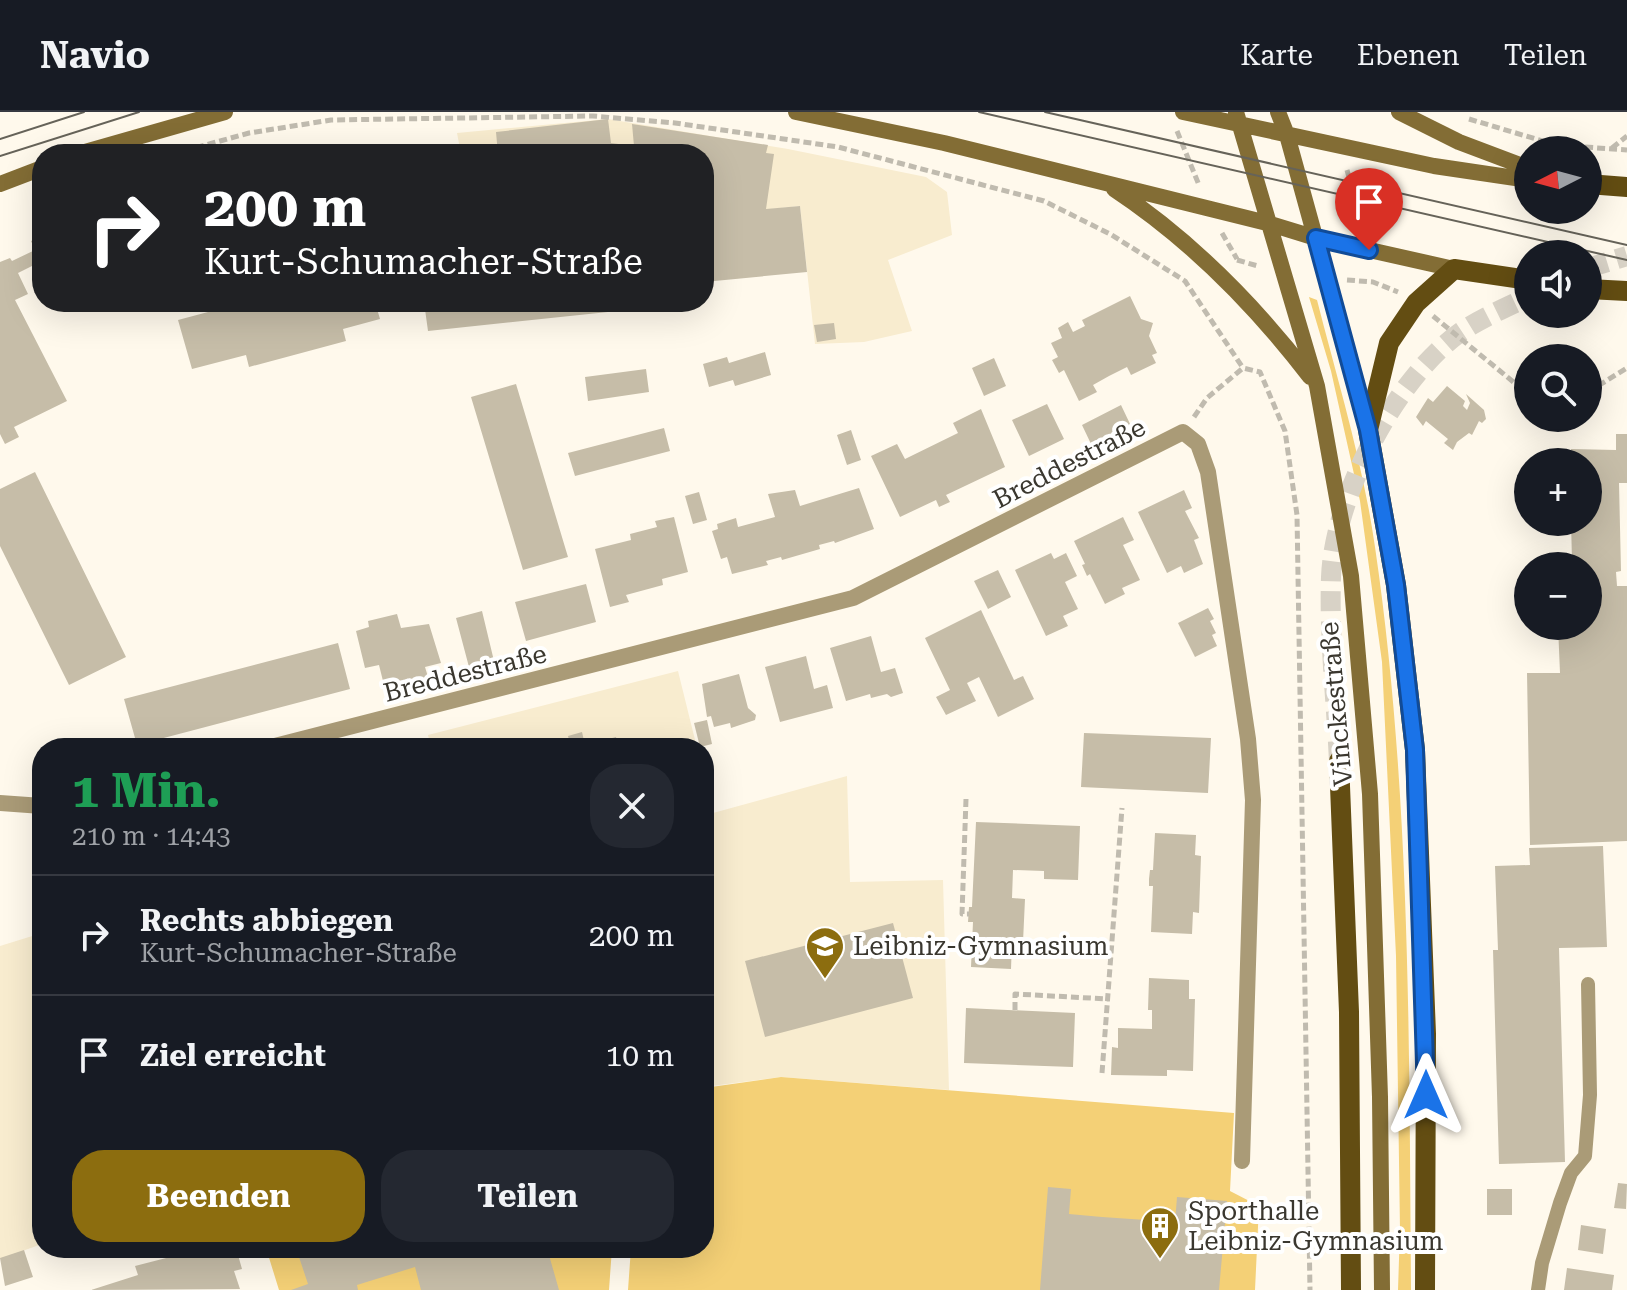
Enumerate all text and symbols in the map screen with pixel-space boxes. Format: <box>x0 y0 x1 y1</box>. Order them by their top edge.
text: Navio <box>40 33 150 77</box>
text: Karte <box>1240 39 1313 72</box>
text: Ebenen <box>1357 39 1460 72</box>
text: Teilen <box>1504 39 1587 72</box>
north arrow <box>1514 136 1602 224</box>
map controls <box>1514 136 1602 640</box>
pin <box>1335 168 1403 250</box>
text: 200 m <box>204 174 366 240</box>
icon: right <box>72 176 176 280</box>
icon: arrive <box>1347 180 1391 224</box>
button: sound <box>1514 240 1602 328</box>
text: Kurt-Schumacher-Straße <box>204 241 643 283</box>
button: search <box>1514 344 1602 432</box>
street label: Breddestraße <box>988 412 1150 514</box>
button: + <box>1514 448 1602 536</box>
button: − <box>1514 552 1602 640</box>
street label: Vinckestraße <box>1314 621 1358 787</box>
street label: Breddestraße <box>380 638 550 708</box>
text: 1 Min. <box>72 763 221 819</box>
button: close <box>590 764 674 848</box>
text: 210 m · 14:43 <box>72 821 231 851</box>
text: Rechts abbiegen <box>140 903 393 938</box>
icon: right <box>72 913 116 957</box>
text: 200 m <box>589 918 674 953</box>
school or university icon: Leibniz-Gymnasium <box>804 925 846 980</box>
place label: Leibniz-Gymnasium <box>853 931 1109 961</box>
text: Kurt-Schumacher-Straße <box>140 938 457 968</box>
icon: arrive <box>72 1033 116 1077</box>
text: Ziel erreicht <box>140 1038 326 1073</box>
text: 10 m <box>605 1038 674 1073</box>
position arrow <box>1384 1053 1468 1137</box>
button: Beenden <box>72 1150 365 1242</box>
button: Teilen <box>381 1150 674 1242</box>
place label: Sporthalle Leibniz-Gymnasium <box>1188 1196 1444 1256</box>
building icon: Sporthalle Leibniz-Gymnasium <box>1139 1205 1181 1260</box>

